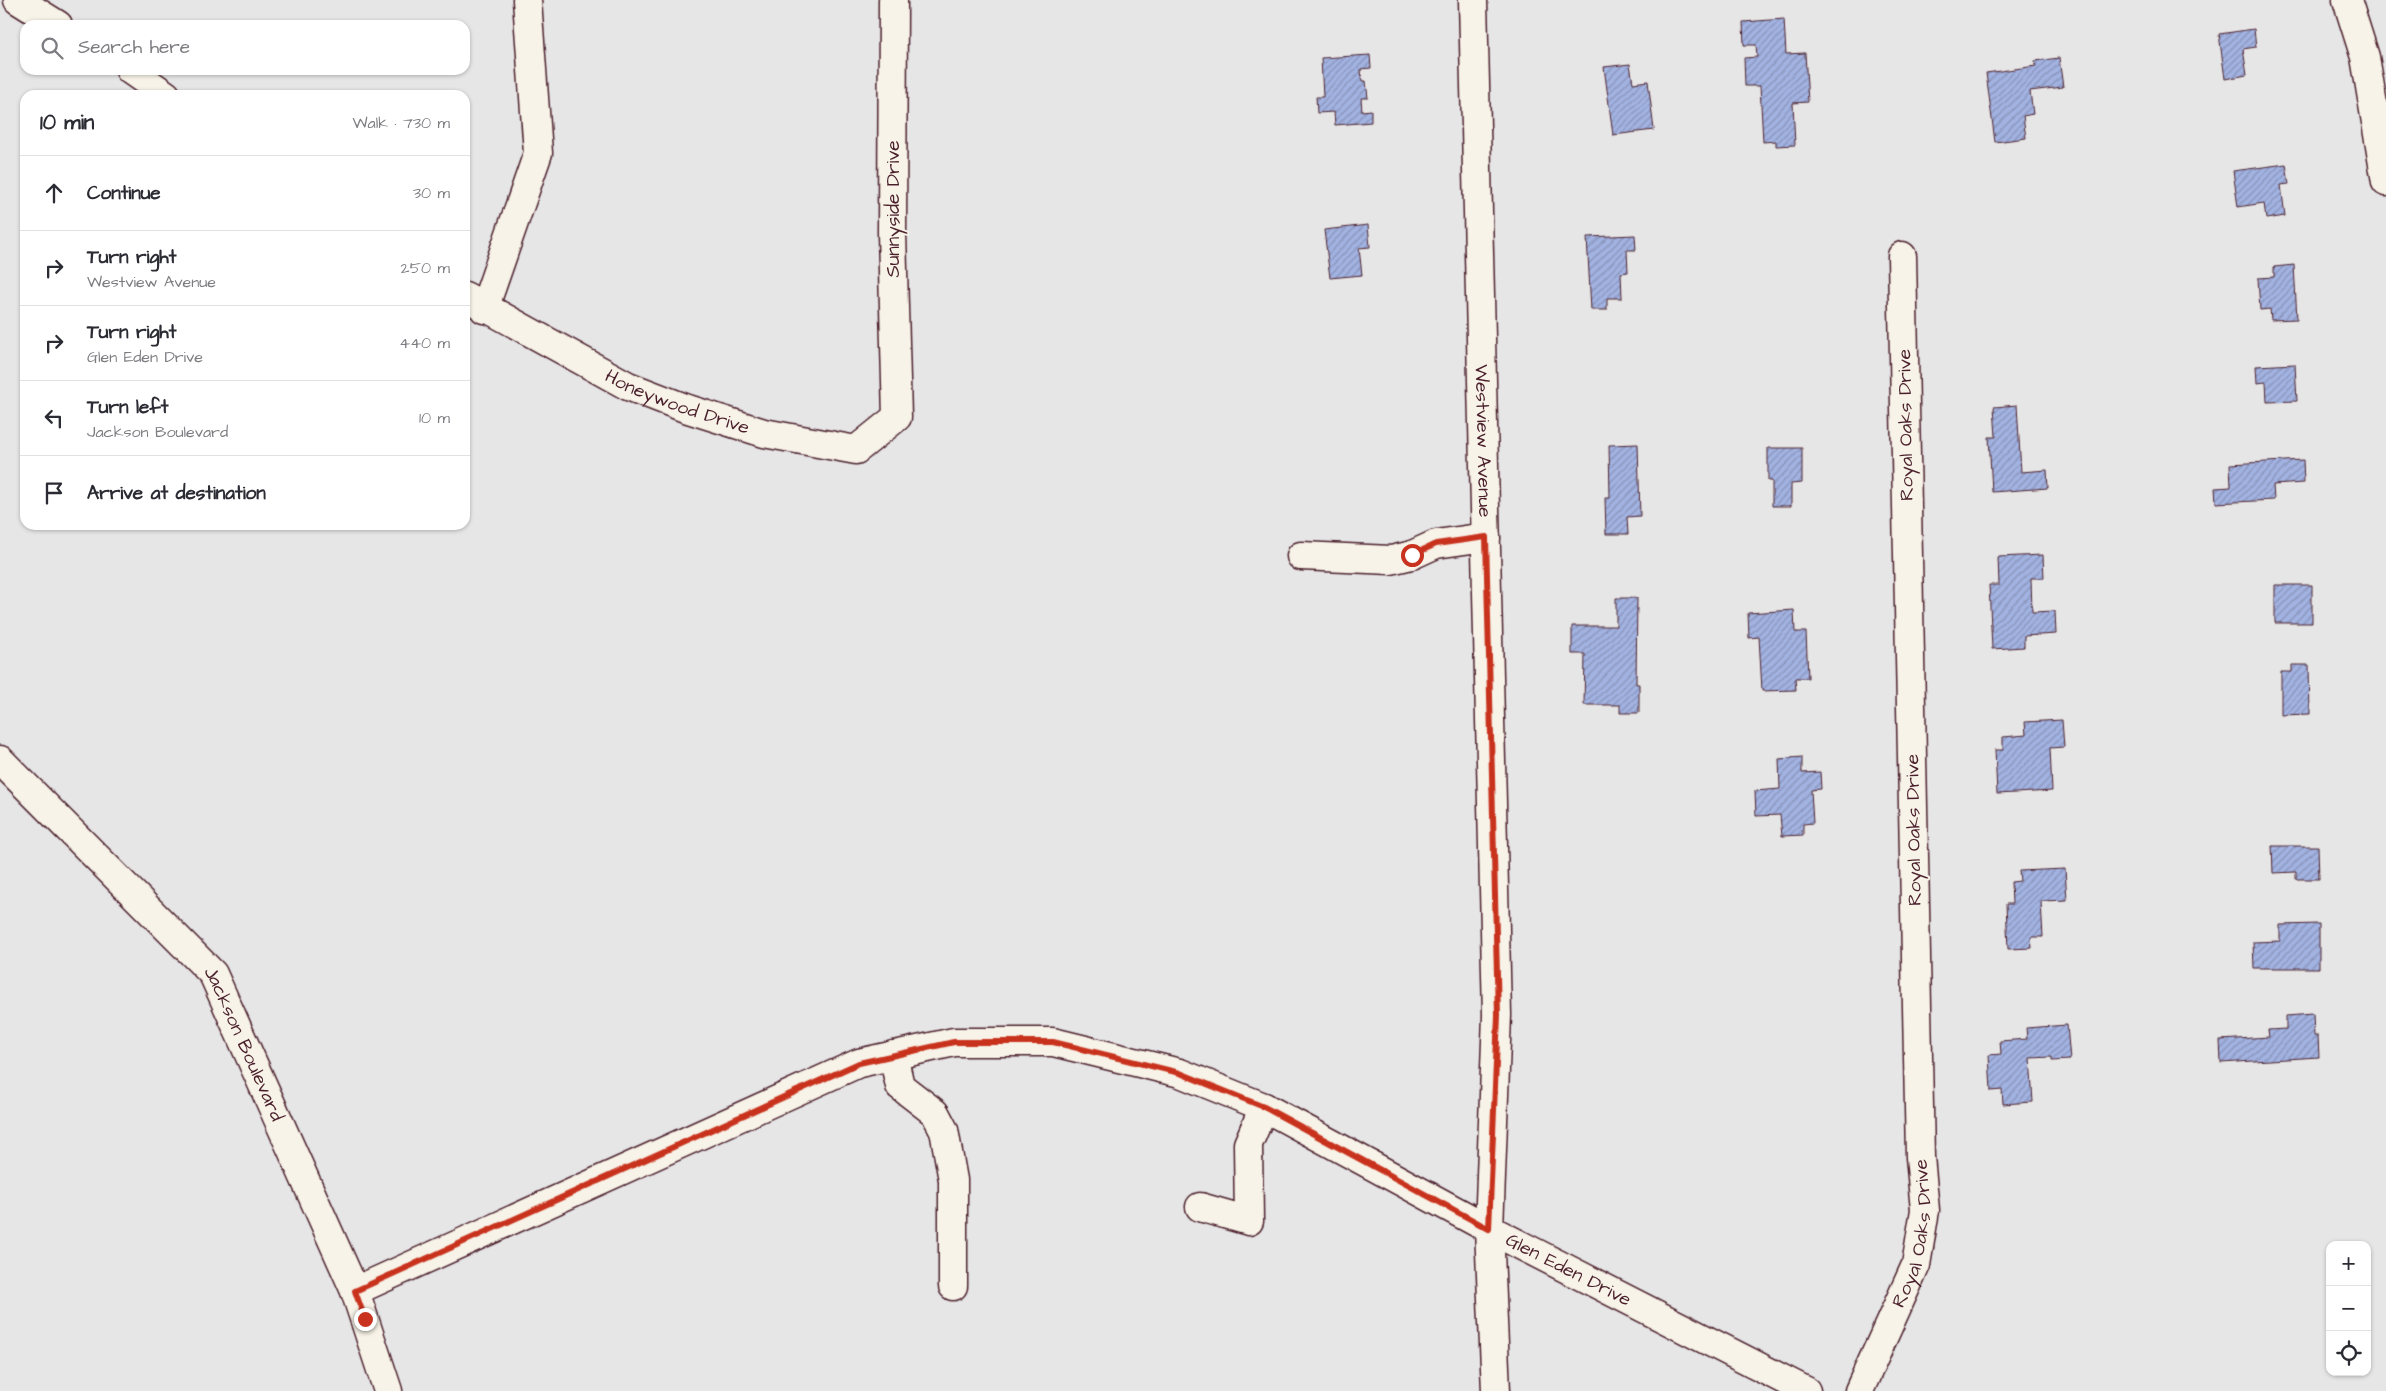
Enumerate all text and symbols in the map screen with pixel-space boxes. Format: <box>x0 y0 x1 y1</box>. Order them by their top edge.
search box <box>20 20 470 75</box>
icon: search <box>38 34 66 62</box>
text: Search here <box>78 34 190 61</box>
text: 10 min <box>40 108 94 137</box>
text: Walk · 730 m <box>352 112 450 134</box>
street label: Sunnyside Drive <box>880 140 908 278</box>
icon: ahead <box>40 179 68 207</box>
text: Continue <box>87 180 161 207</box>
text: 30 m <box>413 182 450 204</box>
text: Turn right <box>87 244 176 271</box>
icon: right <box>40 254 68 282</box>
text: 250 m <box>401 257 450 279</box>
text: Westview Avenue <box>87 271 216 293</box>
text: Turn right <box>87 319 176 346</box>
icon: right <box>40 329 68 357</box>
text: 440 m <box>399 332 450 354</box>
text: Glen Eden Drive <box>87 346 203 368</box>
street label: Royal Oaks Drive <box>1891 349 1922 501</box>
street label: Honeywood Drive <box>600 362 753 441</box>
street label: Westview Avenue <box>1468 364 1499 518</box>
text: Turn left <box>87 394 168 421</box>
icon: left <box>40 404 68 432</box>
text: 10 m <box>419 407 450 429</box>
text: Jackson Boulevard <box>87 421 228 443</box>
icon: arrive <box>40 479 68 507</box>
text: Arrive at destination <box>87 480 266 507</box>
route start <box>1401 544 1424 567</box>
street label: Royal Oaks Drive <box>1899 754 1930 906</box>
street label: Jackson Boulevard <box>198 959 291 1126</box>
street label: Royal Oaks Drive <box>1885 1158 1939 1312</box>
street label: Glen Eden Drive <box>1501 1226 1636 1313</box>
map controls <box>2326 1241 2371 1376</box>
button: + <box>2326 1241 2371 1286</box>
button: − <box>2326 1286 2371 1331</box>
route end <box>354 1308 377 1331</box>
button: locate <box>2326 1331 2371 1376</box>

